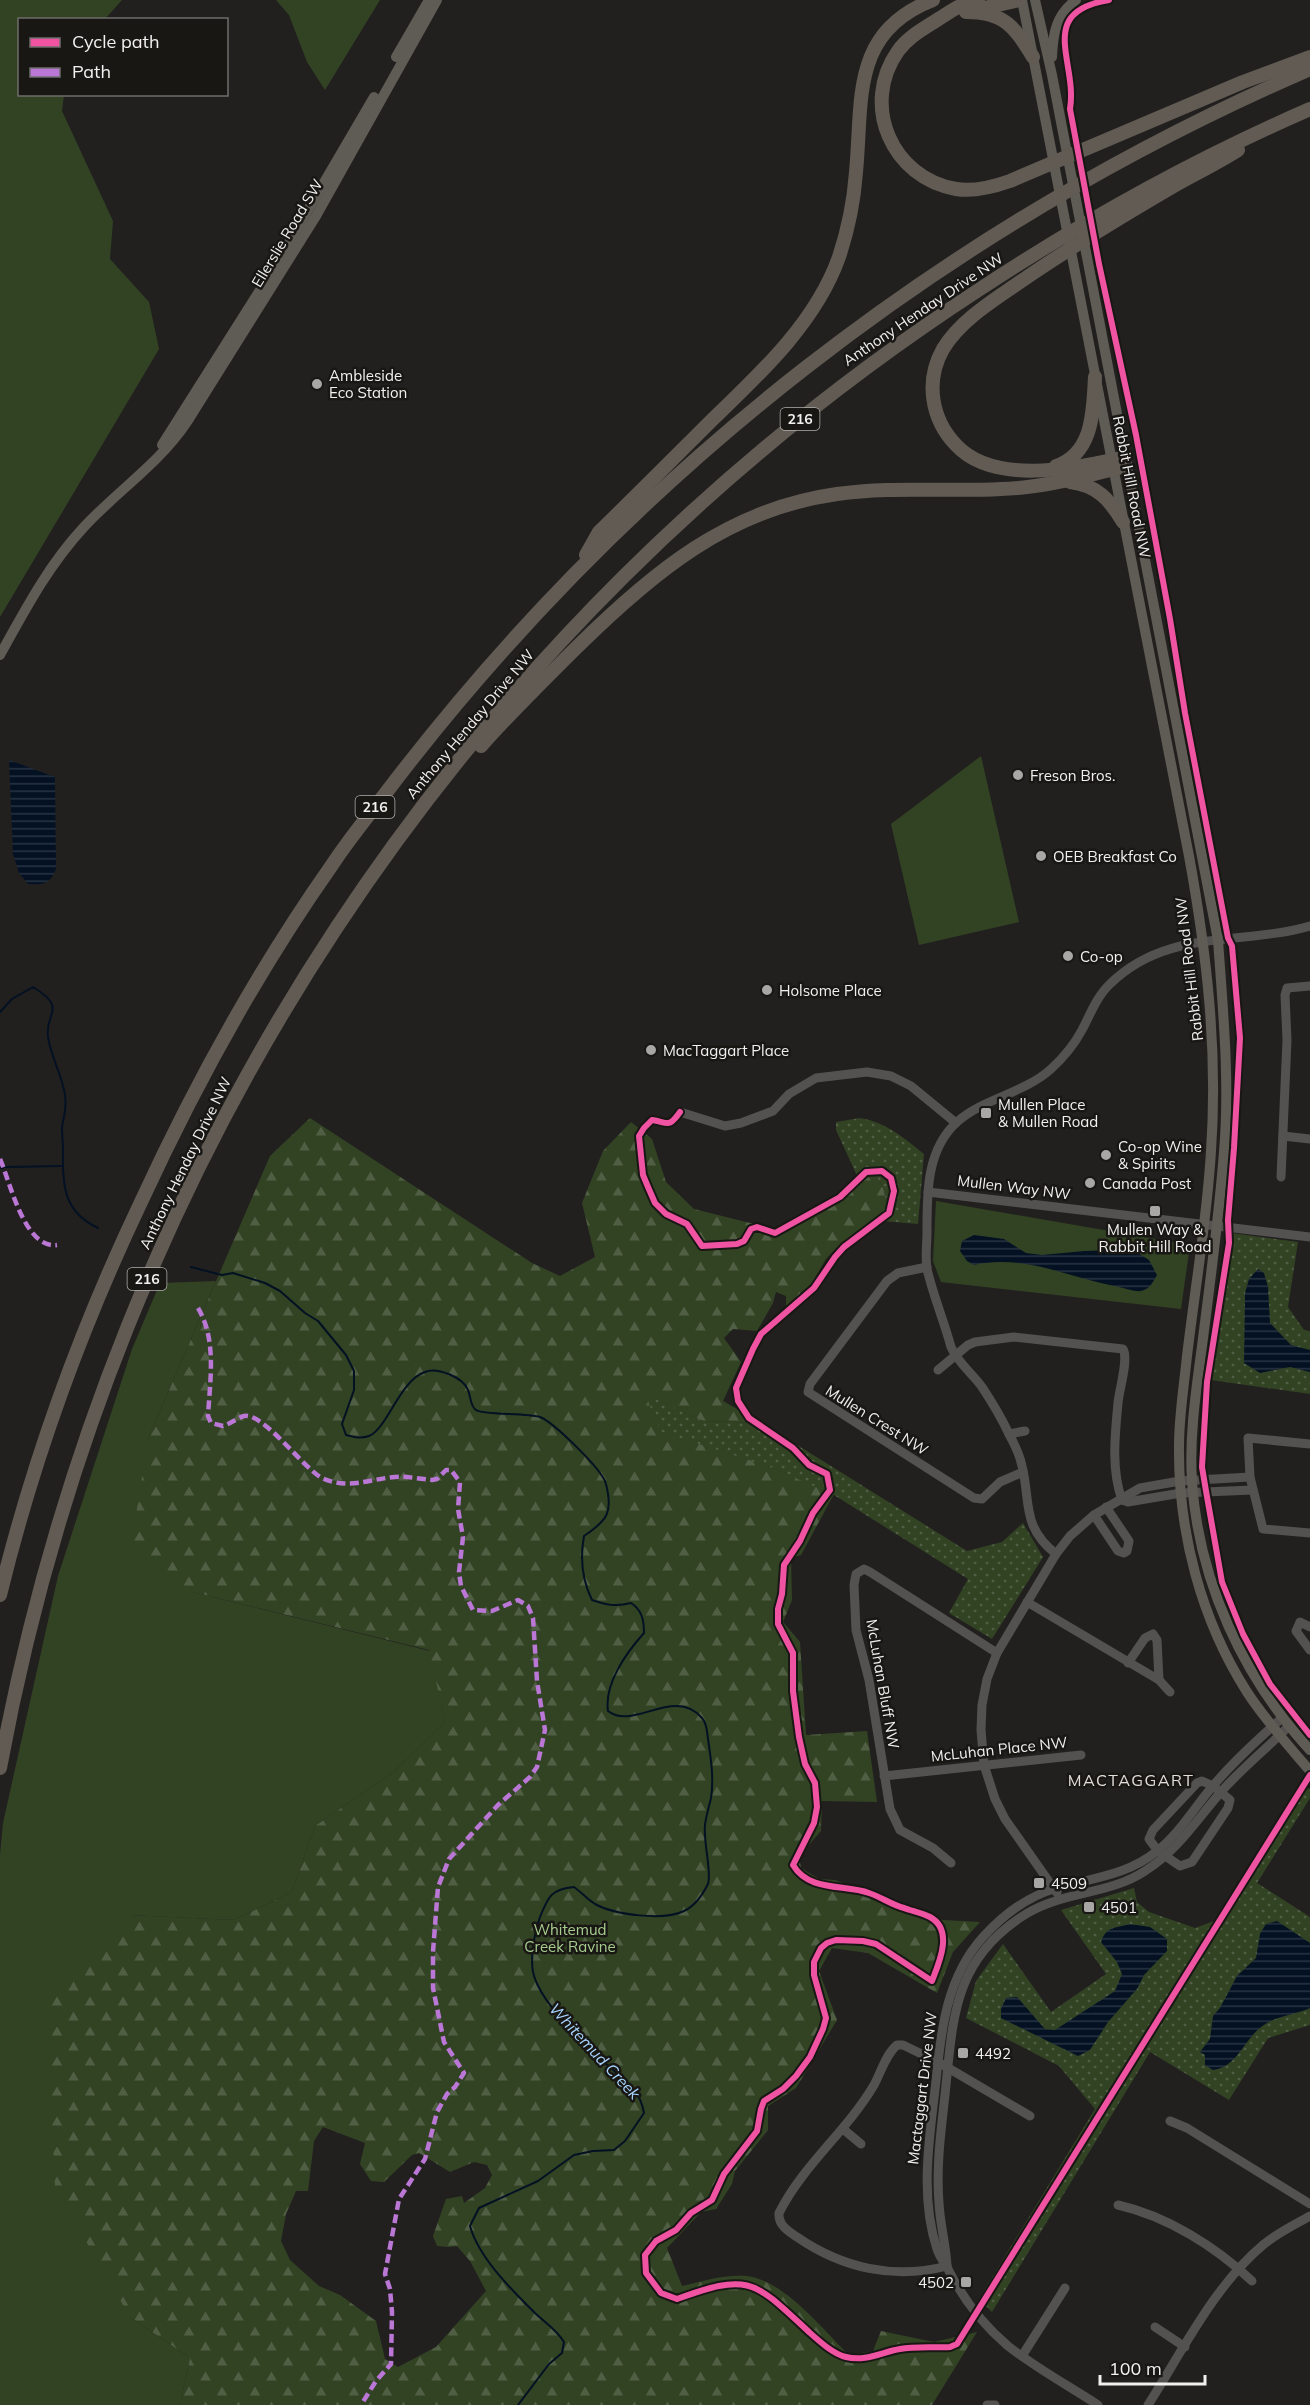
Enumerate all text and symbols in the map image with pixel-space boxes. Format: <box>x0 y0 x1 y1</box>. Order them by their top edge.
legend <box>18 18 228 96</box>
text: Cycle path <box>72 30 159 53</box>
text: Path <box>72 60 111 83</box>
street label: Ellerslie Road SW <box>247 175 327 290</box>
street label: Anthony Henday Drive NW <box>839 248 1007 370</box>
place label: Ambleside Eco Station <box>329 366 407 402</box>
marker: Ambleside Eco Station <box>310 377 324 391</box>
road number: 216 <box>780 408 820 430</box>
street label: Rabbit Hill Road NW <box>1109 414 1155 560</box>
street label: Anthony Henday Drive NW <box>402 645 538 803</box>
place label: Freson Bros. <box>1030 766 1115 785</box>
marker: Freson Bros. <box>1011 768 1025 782</box>
road number: 216 <box>356 796 394 818</box>
place label: OEB Breakfast Co <box>1053 847 1177 866</box>
marker: OEB Breakfast Co <box>1034 849 1048 863</box>
street label: Rabbit Hill Road NW <box>1171 896 1207 1042</box>
place label: Co-op <box>1080 947 1123 966</box>
marker: Co-op <box>1061 949 1075 963</box>
place label: Holsome Place <box>779 981 882 1000</box>
marker: Holsome Place <box>760 983 774 997</box>
place label: MacTaggart Place <box>663 1041 789 1060</box>
marker: MacTaggart Place <box>644 1043 658 1057</box>
street label: Anthony Henday Drive NW <box>135 1073 235 1252</box>
place label: Mullen Place & Mullen Road <box>998 1095 1098 1131</box>
marker: Mullen Place & Mullen Road <box>979 1106 993 1120</box>
place label: Co-op Wine & Spirits <box>1118 1137 1202 1173</box>
marker: Co-op Wine & Spirits <box>1099 1148 1113 1162</box>
street label: Mullen Way NW <box>956 1171 1072 1203</box>
place label: Canada Post <box>1102 1174 1191 1193</box>
marker: Canada Post <box>1083 1176 1097 1190</box>
marker: Mullen Way & Rabbit Hill Road <box>1148 1204 1162 1218</box>
place label: Mullen Way & Rabbit Hill Road <box>1099 1220 1211 1256</box>
road number: 216 <box>128 1268 166 1290</box>
street label: Mullen Crest NW <box>822 1381 932 1459</box>
street label: McLuhan Bluff NW <box>862 1618 904 1751</box>
street label: McLuhan Place NW <box>930 1732 1068 1766</box>
district label: MACTAGGART <box>1068 1770 1194 1790</box>
place label: 4509 <box>1051 1874 1087 1893</box>
marker: 4509 <box>1032 1876 1046 1890</box>
place label: 4501 <box>1101 1898 1137 1917</box>
marker: 4501 <box>1082 1900 1096 1914</box>
park label: Whitemud Creek Ravine <box>524 1920 616 1956</box>
water label: Whitemud Creek <box>545 1999 645 2104</box>
street label: Mactaggart Drive NW <box>903 2010 941 2165</box>
place label: 4492 <box>975 2044 1011 2063</box>
marker: 4492 <box>956 2046 970 2060</box>
place label: 4502 <box>918 2273 954 2292</box>
marker: 4502 <box>959 2275 973 2289</box>
scale bar <box>1100 2348 1205 2386</box>
text: 100 m <box>1109 2357 1162 2380</box>

